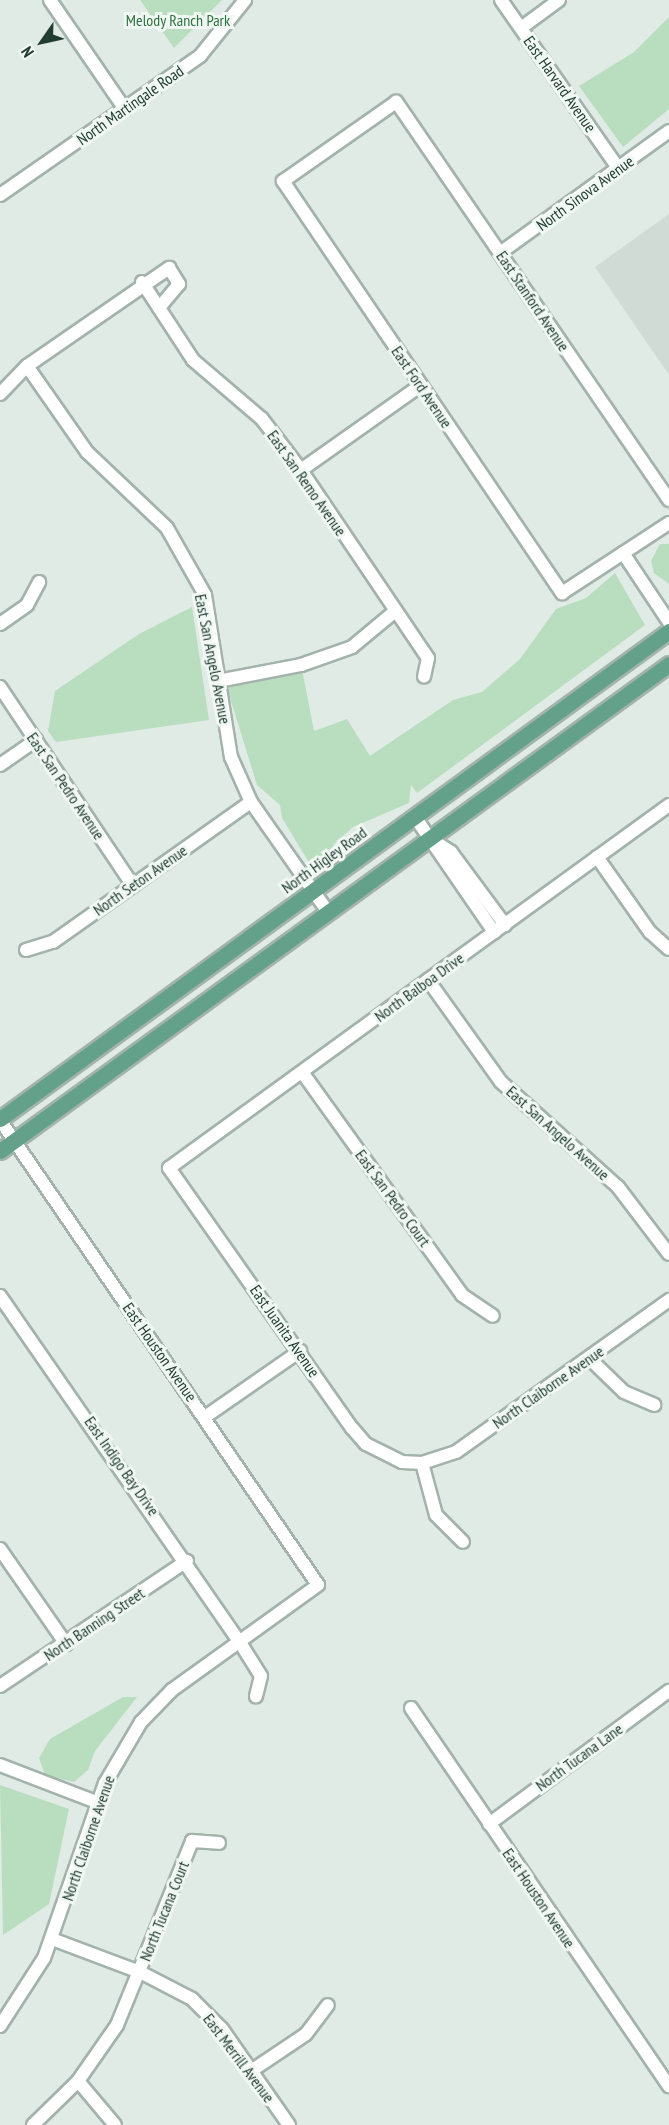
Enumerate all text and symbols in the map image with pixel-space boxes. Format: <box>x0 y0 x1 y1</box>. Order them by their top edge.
park label: Melody Ranch Park <box>126 10 230 30</box>
north arrow <box>12 12 72 72</box>
street label: East Harvard Avenue <box>520 32 600 136</box>
text: N <box>16 43 38 61</box>
street label: North Martingale Road <box>73 61 187 149</box>
street label: North Sinova Avenue <box>533 151 637 235</box>
street label: East Stanford Avenue <box>492 247 574 355</box>
street label: East Ford Avenue <box>387 342 457 432</box>
street label: East San Remo Avenue <box>263 426 351 540</box>
street label: East San Angelo Avenue <box>191 592 235 726</box>
street label: East San Pedro Avenue <box>23 729 109 843</box>
street label: North Higley Road <box>278 823 370 897</box>
street label: North Seton Avenue <box>89 840 191 920</box>
street label: North Balboa Drive <box>371 948 467 1026</box>
street label: East San Angelo Avenue <box>502 1081 614 1185</box>
street label: East San Pedro Court <box>351 1146 435 1250</box>
street label: East Juanita Avenue <box>246 1281 324 1381</box>
street label: East Houston Avenue <box>119 1299 201 1405</box>
street label: North Claiborne Avenue <box>489 1341 607 1433</box>
street label: East Indigo Bay Drive <box>81 1412 163 1520</box>
street label: North Banning Street <box>40 1583 148 1665</box>
street label: North Tucana Lane <box>532 1719 626 1795</box>
street label: North Claiborne Avenue <box>57 1773 119 1903</box>
street label: East Houston Avenue <box>499 1844 579 1952</box>
street label: North Tucana Court <box>135 1858 193 1964</box>
street label: East Merrill Avenue <box>199 2010 279 2106</box>

